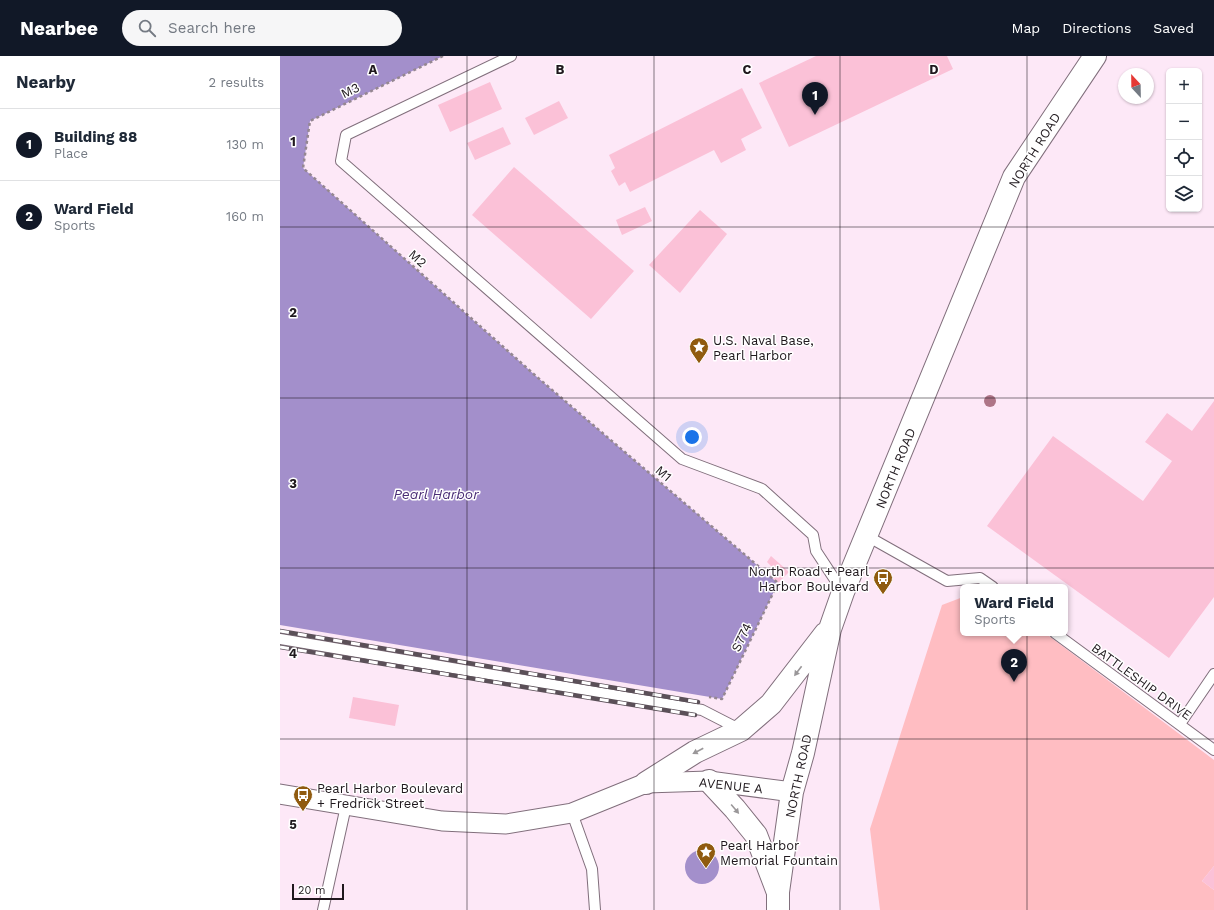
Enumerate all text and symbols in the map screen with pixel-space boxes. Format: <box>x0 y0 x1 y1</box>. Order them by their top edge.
search box <box>122 10 402 46</box>
text: Nearbee <box>20 17 98 40</box>
icon: search <box>136 17 158 39</box>
text: Search here <box>168 19 256 37</box>
text: Map <box>1012 20 1040 36</box>
text: Directions <box>1062 20 1131 36</box>
text: Saved <box>1153 20 1194 36</box>
text: A <box>369 62 378 77</box>
text: B <box>556 62 565 77</box>
text: C <box>743 62 752 77</box>
text: D <box>929 62 939 77</box>
north arrow <box>1118 68 1154 104</box>
map controls <box>1166 68 1202 212</box>
button: + <box>1166 68 1202 104</box>
text: Nearby <box>16 72 75 92</box>
text: 2 results <box>209 75 264 90</box>
street label: M3 <box>339 80 362 101</box>
pin: 1 <box>802 82 828 115</box>
button: − <box>1166 104 1202 140</box>
street label: NORTH ROAD <box>1005 110 1063 190</box>
text: Building 88 <box>54 128 137 146</box>
text: 1 <box>290 134 296 149</box>
text: 1 <box>26 137 32 152</box>
text: 130 m <box>226 137 264 152</box>
button: locate <box>1166 140 1202 176</box>
text: Place <box>54 146 88 161</box>
button: layers <box>1166 176 1202 212</box>
text: Ward Field <box>54 200 134 218</box>
text: 2 <box>25 209 33 224</box>
text: 160 m <box>226 209 264 224</box>
text: Sports <box>54 218 95 233</box>
street label: M2 <box>406 247 430 270</box>
text: 2 <box>289 305 297 320</box>
place label: U.S. Naval Base, Pearl Harbor <box>713 333 814 363</box>
place icon: U.S. Naval Base, Pearl Harbor <box>688 336 710 364</box>
street label: NORTH ROAD <box>873 426 918 511</box>
your location <box>682 427 702 447</box>
street label: M1 <box>653 462 675 484</box>
text: 3 <box>289 476 297 491</box>
water label: Pearl Harbor <box>393 486 479 502</box>
place label: North Road + Pearl Harbor Boulevard <box>749 564 869 594</box>
bus stop icon: North Road + Pearl Harbor Boulevard <box>872 567 894 595</box>
popup <box>960 584 1068 636</box>
text: Ward Field <box>974 594 1054 612</box>
text: Sports <box>974 612 1016 627</box>
street label: S774 <box>728 620 755 654</box>
street label: BATTLESHIP DRIVE <box>1089 640 1195 723</box>
text: 4 <box>289 646 298 661</box>
pin: 2 <box>1001 649 1027 682</box>
one-way arrow <box>794 666 802 676</box>
street label: NORTH ROAD <box>782 733 815 819</box>
one-way arrow <box>692 748 704 754</box>
street label: AVENUE A <box>698 775 764 796</box>
place label: Pearl Harbor Boulevard + Fredrick Street <box>317 781 463 811</box>
bus stop icon: Pearl Harbor Boulevard + Fredrick Street <box>292 784 314 812</box>
one-way arrow <box>731 804 740 815</box>
text: 5 <box>289 817 297 832</box>
place label: Pearl Harbor Memorial Fountain <box>720 838 838 868</box>
place icon: Pearl Harbor Memorial Fountain <box>695 841 717 869</box>
scale bar <box>292 882 344 901</box>
text: 20 m <box>298 884 326 897</box>

